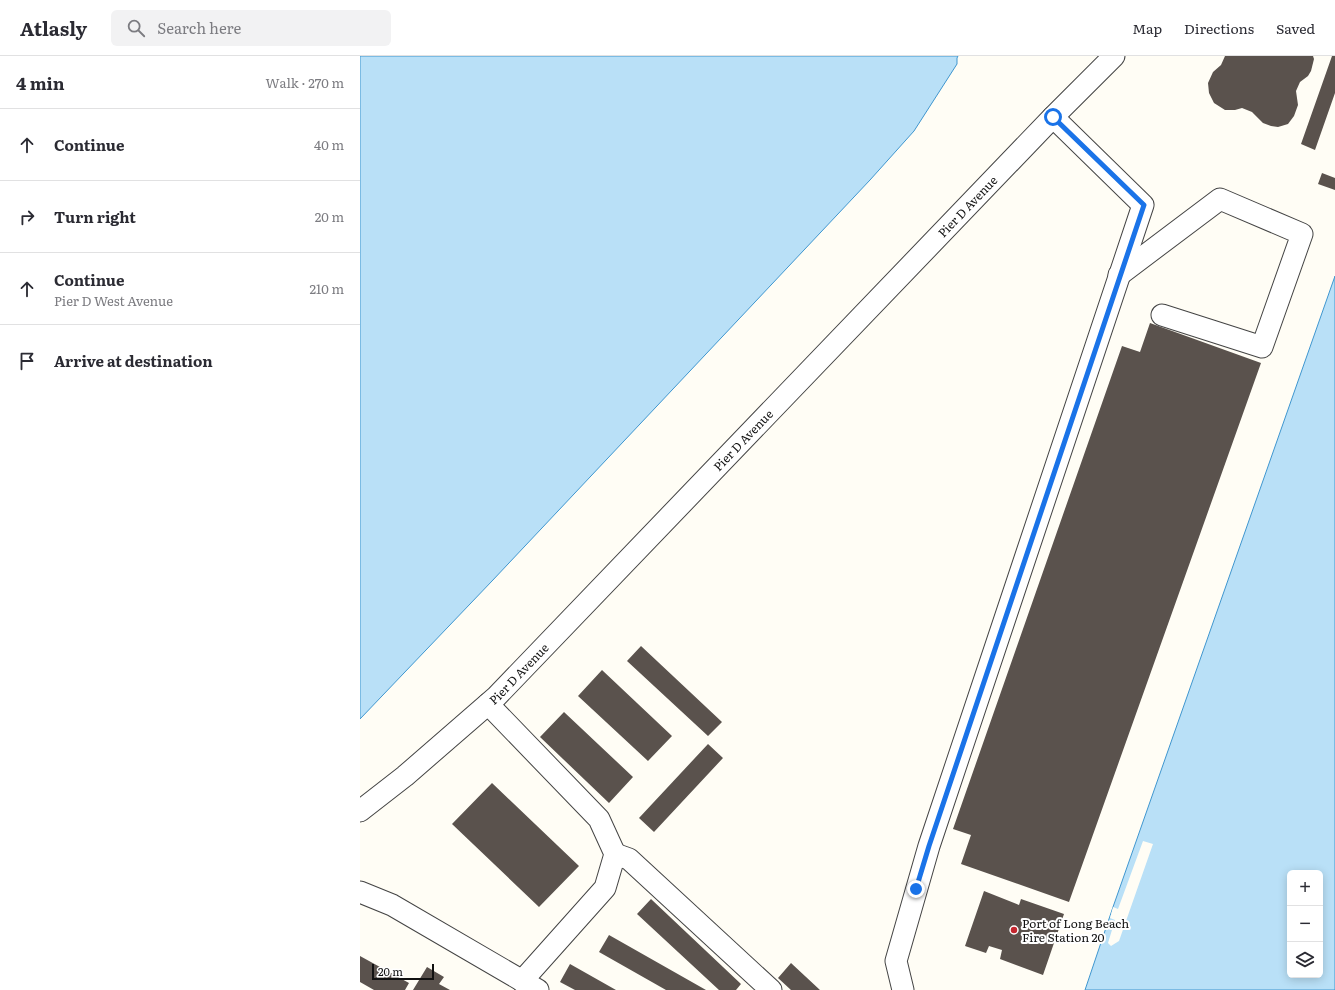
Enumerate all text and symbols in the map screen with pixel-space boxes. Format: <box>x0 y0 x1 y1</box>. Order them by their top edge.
search box <box>111 10 391 46</box>
text: Atlasly <box>20 14 87 42</box>
text: Search here <box>157 16 241 39</box>
icon: search <box>125 17 147 39</box>
text: Map <box>1132 18 1162 38</box>
text: Directions <box>1184 18 1254 38</box>
text: Saved <box>1276 18 1315 38</box>
text: 4 min <box>16 70 65 95</box>
text: Walk · 270 m <box>265 73 344 92</box>
route start <box>1044 108 1062 126</box>
text: Continue <box>54 133 124 156</box>
icon: ahead <box>16 134 38 156</box>
text: 40 m <box>314 135 344 154</box>
street label: Pier D Avenue <box>933 171 1001 241</box>
text: Turn right <box>54 205 136 228</box>
icon: right <box>16 206 38 228</box>
text: 20 m <box>315 207 344 226</box>
text: Continue <box>54 268 124 291</box>
icon: ahead <box>16 278 38 300</box>
text: 210 m <box>309 279 344 298</box>
text: Pier D West Avenue <box>54 291 173 310</box>
text: Arrive at destination <box>54 349 213 372</box>
icon: arrive <box>16 350 38 372</box>
street label: Pier D Avenue <box>709 405 777 475</box>
street label: Pier D Avenue <box>485 639 552 708</box>
map controls <box>1287 870 1323 978</box>
button: + <box>1287 870 1323 906</box>
route end <box>907 880 925 898</box>
button: − <box>1287 906 1323 942</box>
place label: Port of Long Beach Fire Station 20 <box>1022 914 1129 946</box>
marker: Port of Long Beach Fire Station 20 <box>1009 925 1019 935</box>
button: layers <box>1287 942 1323 978</box>
scale bar <box>372 962 434 981</box>
text: 20 m <box>378 963 403 979</box>

